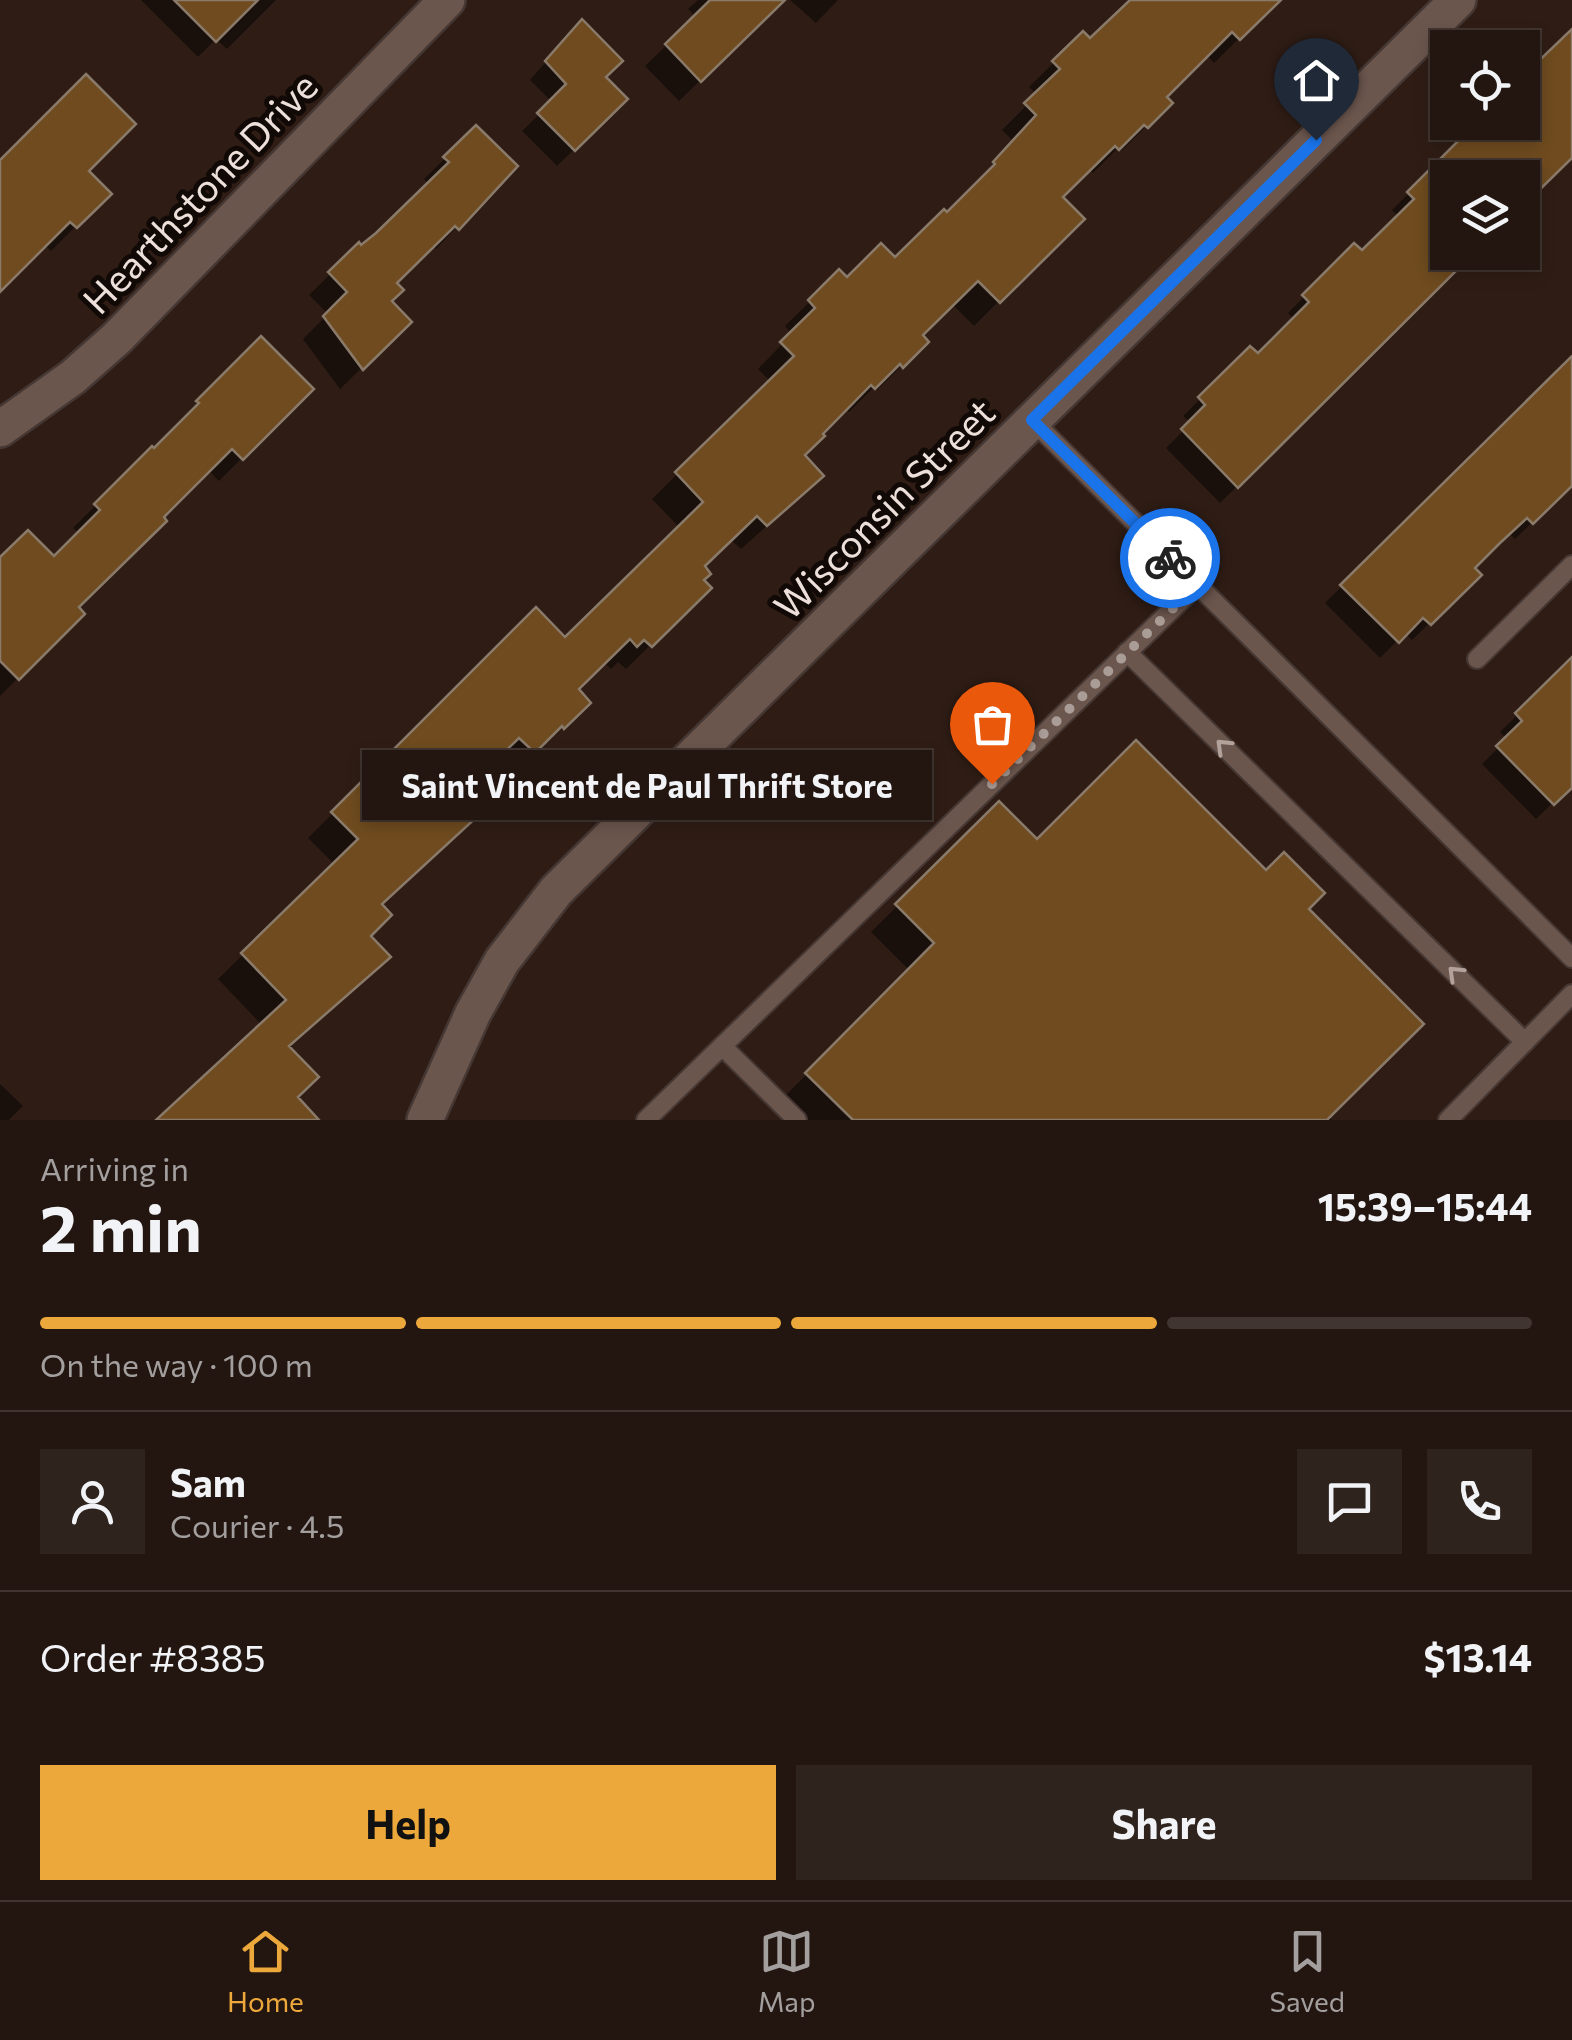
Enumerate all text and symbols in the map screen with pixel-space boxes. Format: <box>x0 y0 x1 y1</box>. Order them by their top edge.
map controls <box>1430 30 1540 270</box>
button: locate <box>1430 30 1540 140</box>
pin <box>1274 38 1359 141</box>
icon: home <box>1289 53 1344 108</box>
street label: Hearthstone Drive <box>72 62 326 322</box>
button: layers <box>1430 160 1540 270</box>
street label: Wisconsin Street <box>763 388 1003 628</box>
courier <box>1120 508 1220 608</box>
icon: bike <box>1143 531 1198 586</box>
pin <box>950 682 1035 785</box>
icon: bag <box>965 697 1020 752</box>
one-way arrow <box>1216 740 1234 758</box>
callout: Saint Vincent de Paul Thrift Store <box>362 749 932 819</box>
text: Saint Vincent de Paul Thrift Store <box>401 765 893 805</box>
one-way arrow <box>1449 967 1467 985</box>
text: Arriving in <box>40 1148 189 1188</box>
text: 15:39–15:44 <box>1318 1182 1532 1229</box>
text: 2 min <box>40 1186 202 1265</box>
text: On the way · 100 m <box>40 1344 313 1384</box>
button: person <box>40 1449 145 1554</box>
button: chat <box>1297 1449 1402 1554</box>
button: phone <box>1427 1449 1532 1554</box>
text: Sam <box>170 1458 246 1505</box>
text: Courier · 4.5 <box>170 1505 344 1545</box>
text: Order #8385 <box>40 1633 266 1680</box>
text: $13.14 <box>1424 1633 1532 1680</box>
button: Help <box>40 1765 776 1880</box>
button: Share <box>796 1765 1532 1880</box>
tab: Home <box>227 1924 304 2018</box>
tab: Map <box>758 1924 816 2018</box>
tab: Saved <box>1269 1924 1345 2018</box>

